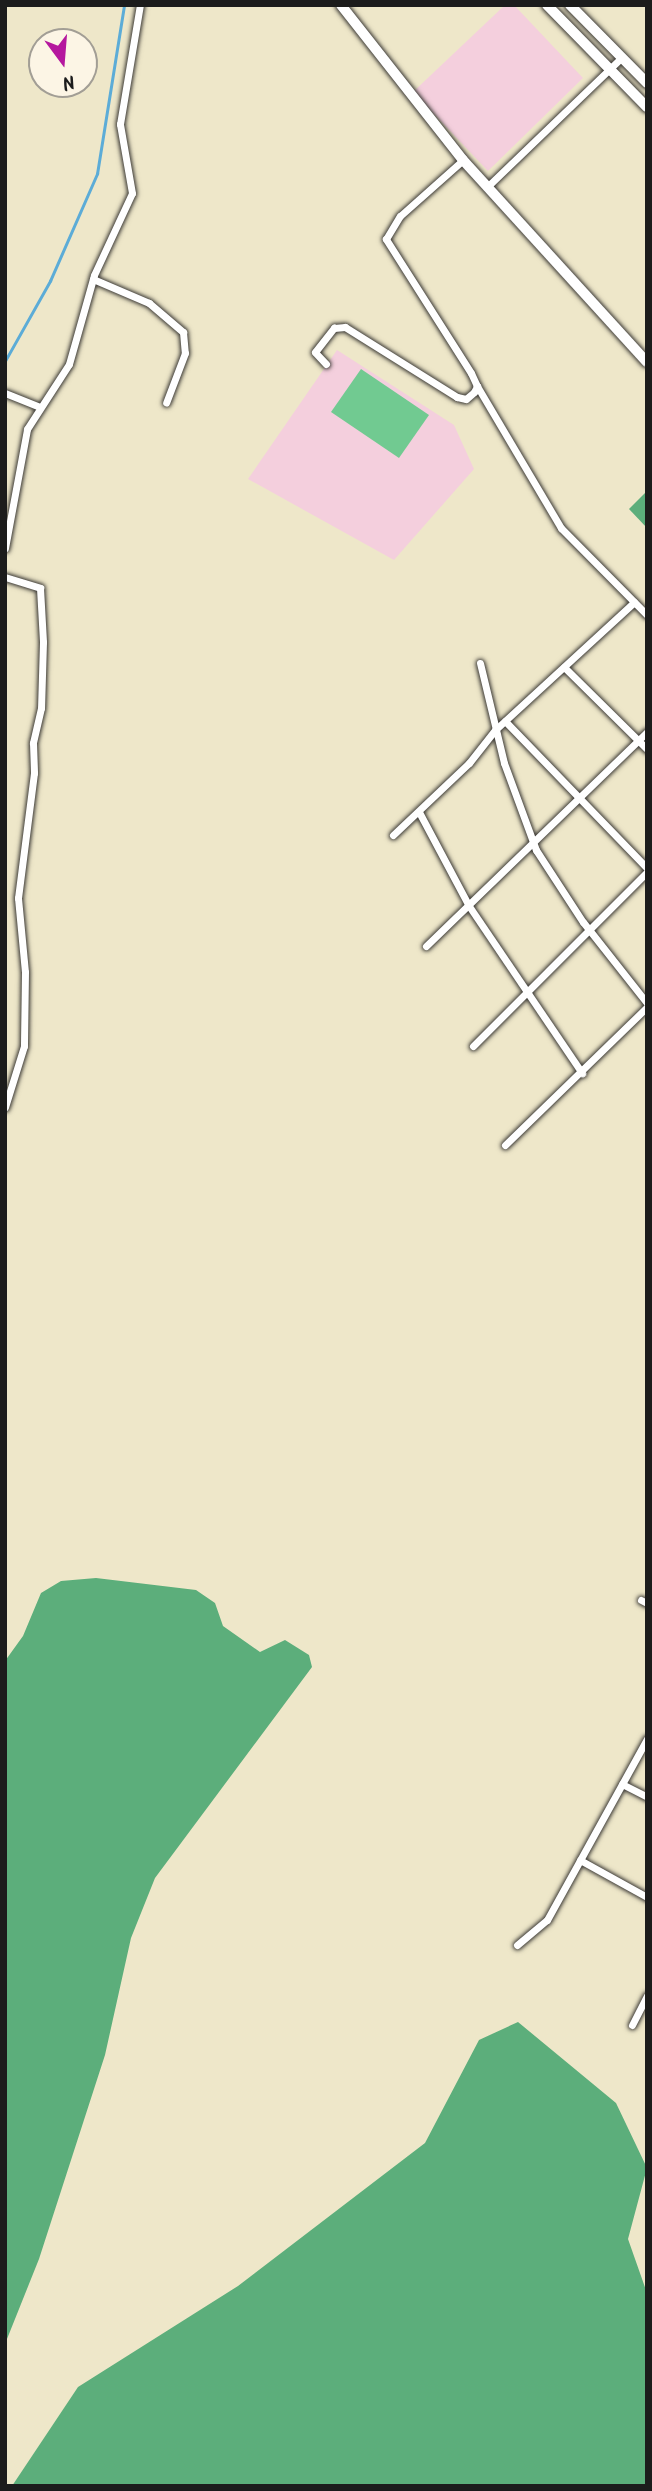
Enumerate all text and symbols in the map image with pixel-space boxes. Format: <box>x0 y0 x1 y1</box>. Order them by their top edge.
north arrow <box>28 28 98 98</box>
text: N <box>58 65 78 97</box>

